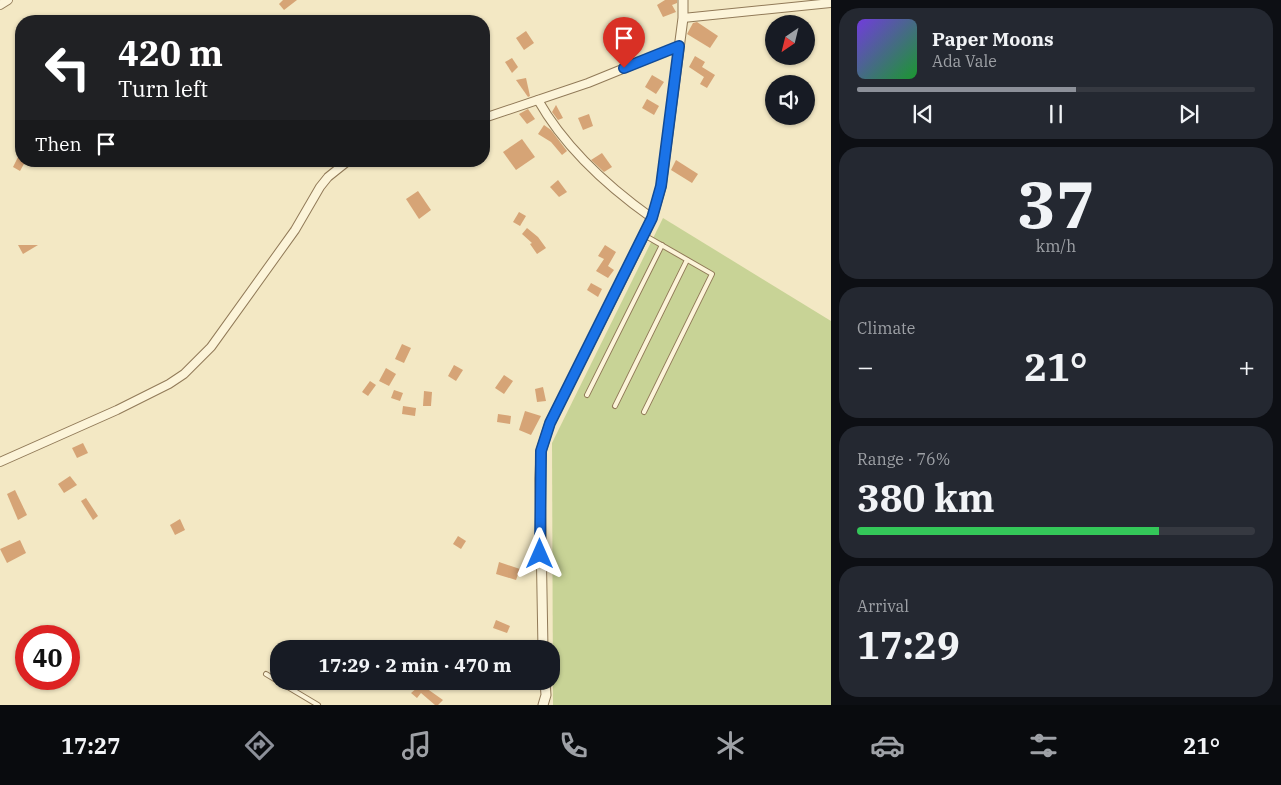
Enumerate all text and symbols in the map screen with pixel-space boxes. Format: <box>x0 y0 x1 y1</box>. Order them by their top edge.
north arrow <box>765 15 815 65</box>
map controls <box>765 15 815 125</box>
pin <box>603 17 645 68</box>
icon: arrive <box>610 24 638 52</box>
text: Paper Moons <box>932 27 1054 51</box>
text: 420 m <box>118 30 223 76</box>
icon: left <box>35 35 100 100</box>
text: Ada Vale <box>932 51 997 71</box>
text: Turn left <box>118 74 208 103</box>
button: sound <box>765 75 815 125</box>
icon: previous <box>909 100 937 128</box>
icon: pause <box>1042 100 1070 128</box>
icon: next <box>1175 100 1203 128</box>
icon: arrive <box>92 130 120 158</box>
text: Then <box>35 132 82 156</box>
text: 37 <box>1017 161 1095 246</box>
text: km/h <box>1036 236 1076 256</box>
text: Climate <box>857 318 915 338</box>
text: 21° <box>1024 342 1088 391</box>
text: − <box>857 348 874 385</box>
text: + <box>1238 348 1255 385</box>
text: Range · 76% <box>857 449 950 469</box>
text: 380 km <box>857 473 995 522</box>
position arrow <box>513 527 565 579</box>
text: Arrival <box>857 596 909 616</box>
text: 17:29 <box>857 620 960 669</box>
speed limit sign: 40 <box>15 625 80 690</box>
text: 17:29 · 2 min · 470 m <box>319 653 511 677</box>
icon: directions <box>242 728 277 763</box>
icon: music <box>399 728 434 763</box>
icon: phone <box>556 728 591 763</box>
icon: climate <box>713 728 748 763</box>
icon: car <box>870 728 905 763</box>
icon: filters <box>1026 728 1061 763</box>
text: 17:27 <box>61 731 120 760</box>
text: 21° <box>1183 731 1220 760</box>

